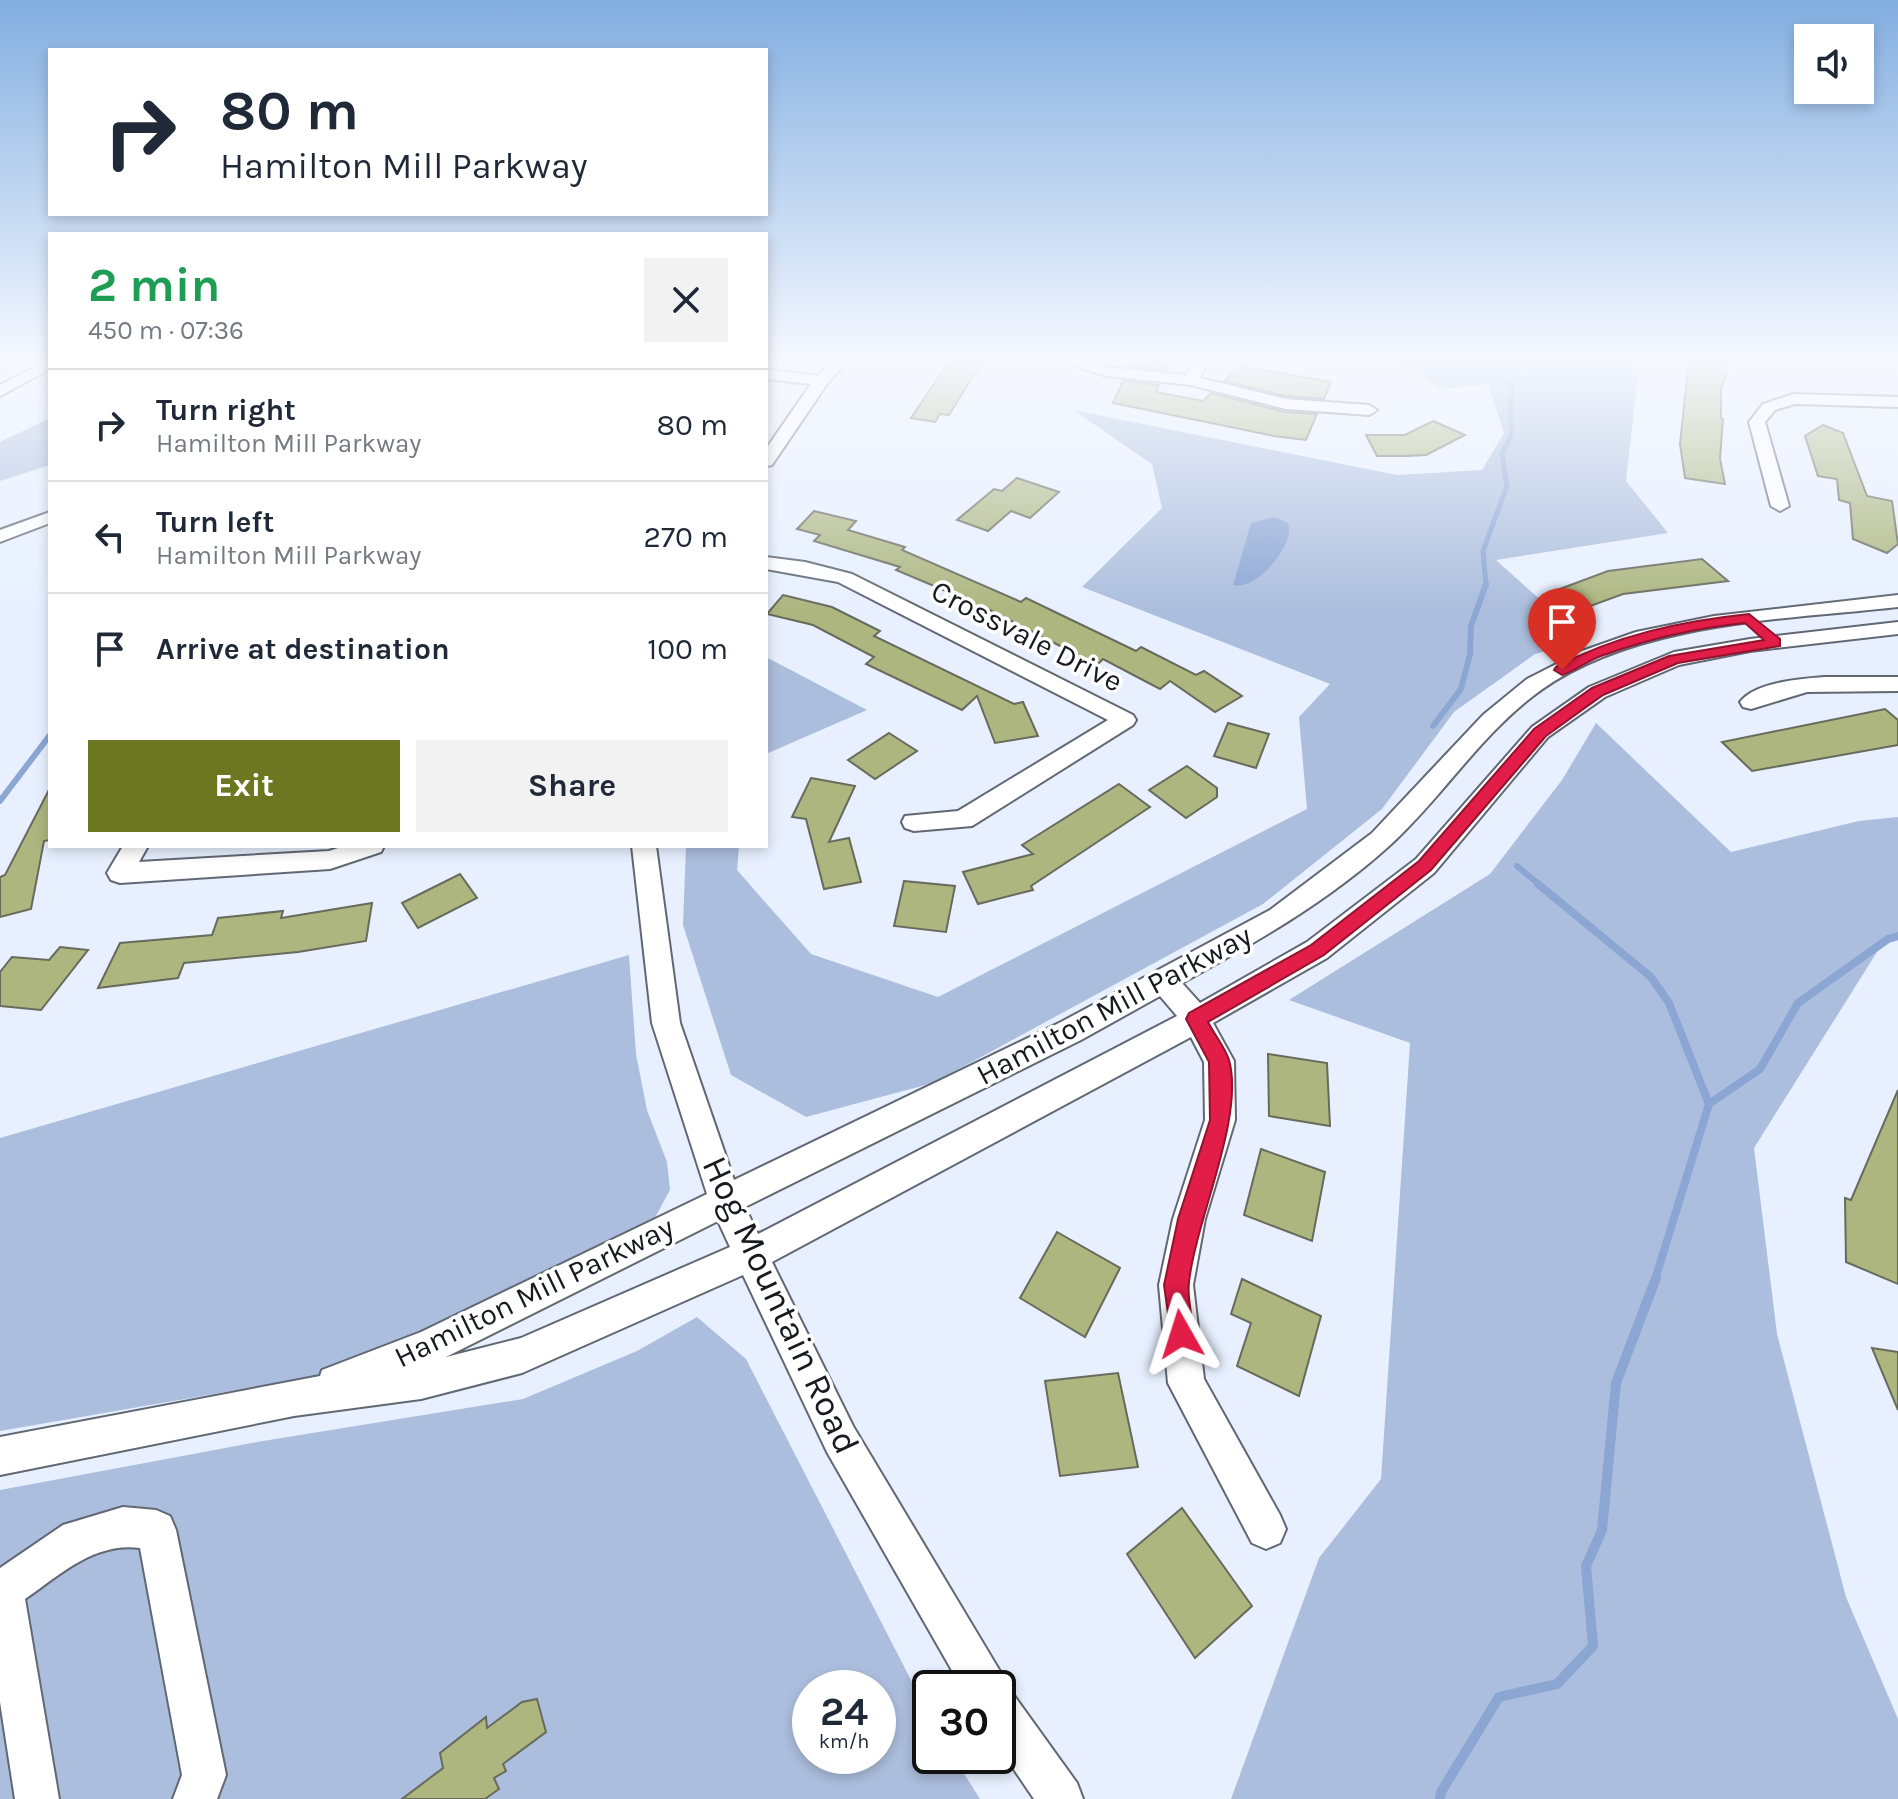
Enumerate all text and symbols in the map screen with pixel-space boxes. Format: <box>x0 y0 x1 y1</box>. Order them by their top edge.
map controls <box>1794 24 1874 104</box>
button: sound <box>1794 24 1874 104</box>
text: 80 m <box>220 78 359 143</box>
icon: right <box>88 80 192 184</box>
text: Hamilton Mill Parkway <box>220 145 588 187</box>
text: 2 min <box>88 257 220 313</box>
button: close <box>644 258 728 342</box>
text: 450 m · 07:36 <box>88 315 244 346</box>
text: Turn right <box>156 392 296 428</box>
icon: right <box>88 403 132 447</box>
text: 80 m <box>657 407 728 443</box>
text: Hamilton Mill Parkway <box>156 428 421 459</box>
text: Turn left <box>156 504 274 540</box>
icon: left <box>88 515 132 559</box>
text: 270 m <box>644 519 728 555</box>
text: Hamilton Mill Parkway <box>156 540 421 571</box>
street label: Crossvale Drive <box>925 572 1129 700</box>
pin <box>1528 588 1596 670</box>
icon: arrive <box>1540 600 1584 644</box>
icon: arrive <box>88 627 132 671</box>
text: Arrive at destination <box>156 631 450 667</box>
text: 100 m <box>647 631 728 667</box>
button: Exit <box>88 740 400 832</box>
button: Share <box>416 740 728 832</box>
street label: Hamilton Mill Parkway <box>970 917 1258 1093</box>
street label: Hog Mountain Road <box>694 1150 868 1460</box>
street label: Hamilton Mill Parkway <box>388 1209 680 1375</box>
position arrow <box>1139 1292 1223 1376</box>
speed limit sign: 30 <box>912 1670 1016 1774</box>
text: 24 <box>820 1688 868 1735</box>
text: km/h <box>819 1730 869 1753</box>

